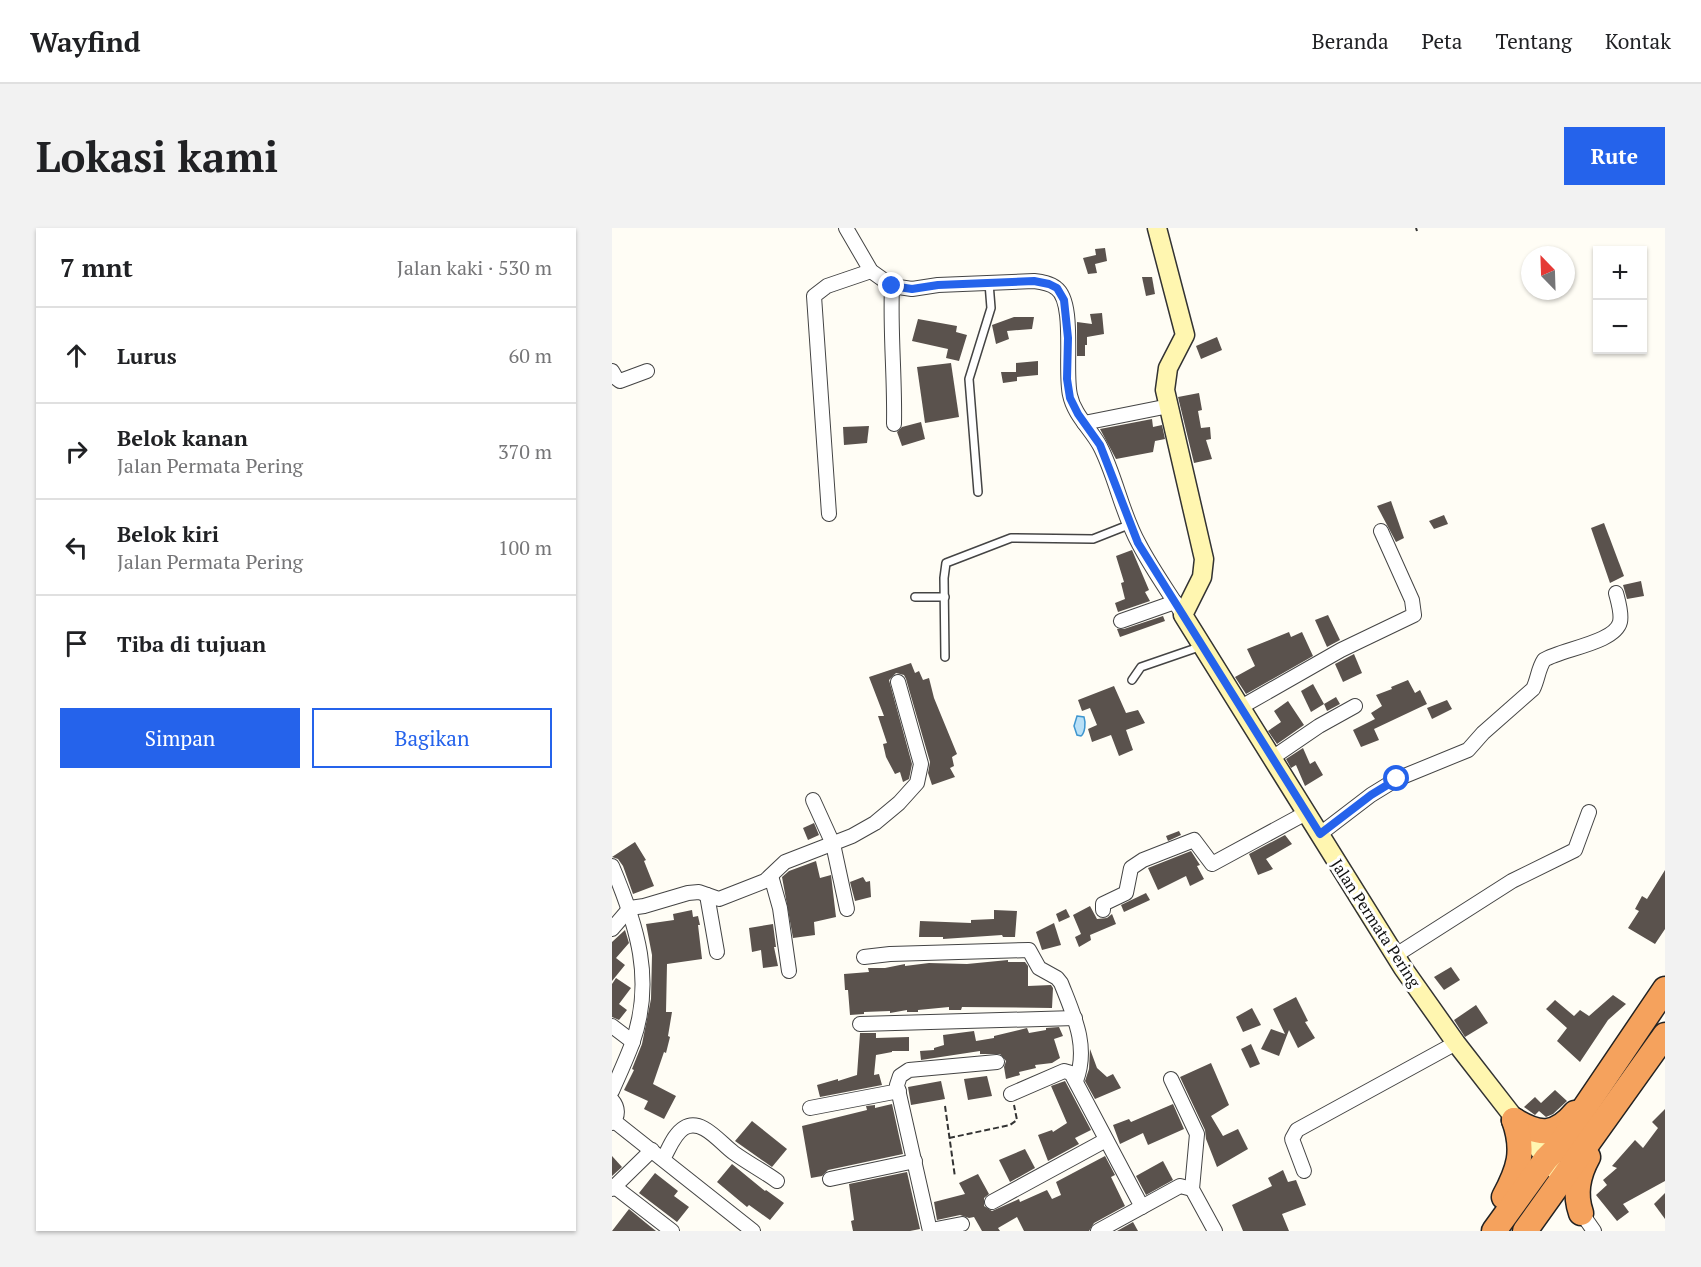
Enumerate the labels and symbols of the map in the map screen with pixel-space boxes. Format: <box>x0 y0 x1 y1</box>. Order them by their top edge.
north arrow <box>1521 246 1575 300</box>
route end <box>878 272 904 298</box>
route start <box>1383 765 1409 791</box>
street label: Jalan Permata Pering <box>1326 855 1426 992</box>

